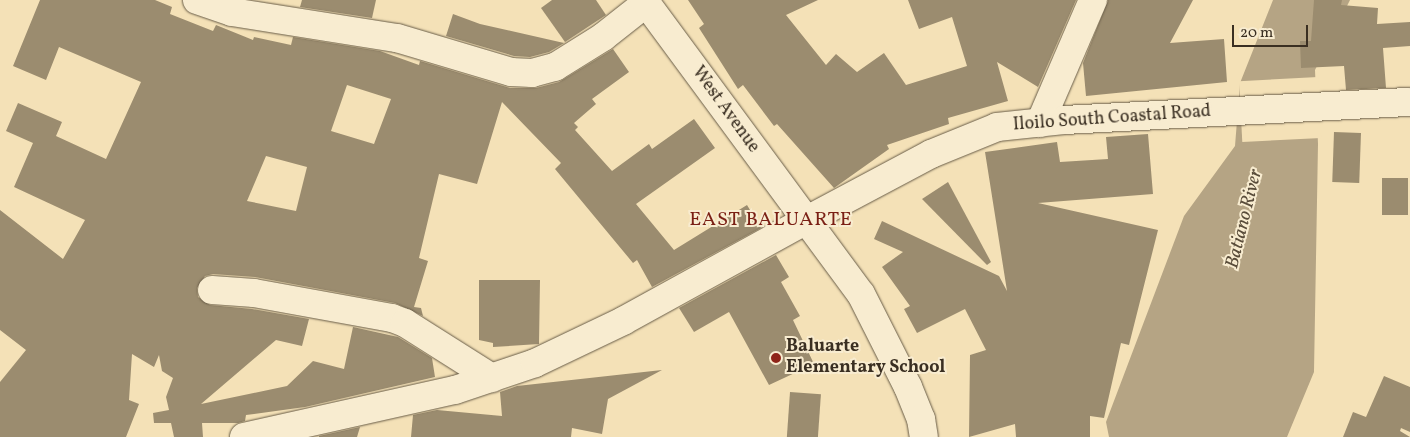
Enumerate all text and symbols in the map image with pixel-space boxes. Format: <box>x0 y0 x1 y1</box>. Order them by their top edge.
scale bar <box>1235 15 1311 47</box>
text: 20 m <box>1240 23 1273 44</box>
street label: West Avenue <box>686 63 764 157</box>
street label: Iloilo South Coastal Road <box>1012 101 1212 137</box>
water label: Batiano River <box>1222 167 1268 271</box>
district label: EAST BALUARTE <box>687 208 855 232</box>
place label: Baluarte Elementary School <box>786 337 946 379</box>
marker: Baluarte Elementary School <box>770 352 782 364</box>

